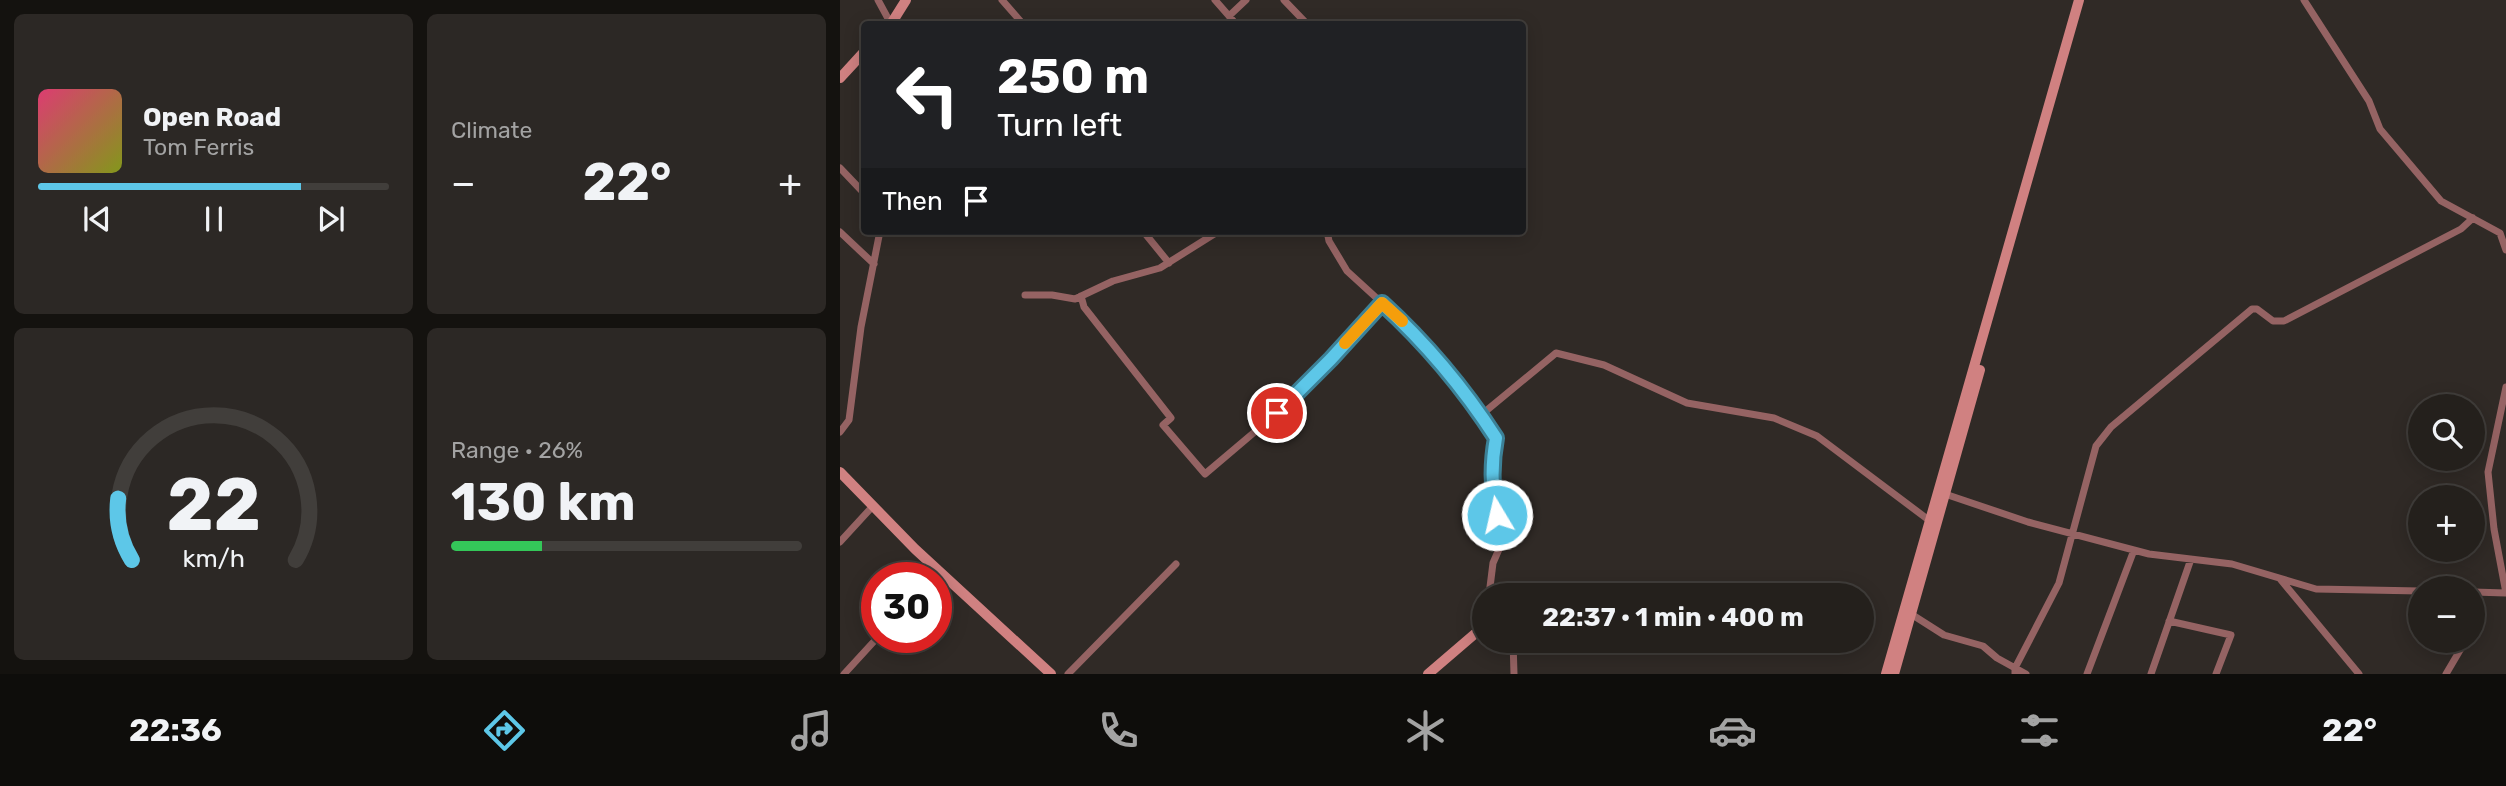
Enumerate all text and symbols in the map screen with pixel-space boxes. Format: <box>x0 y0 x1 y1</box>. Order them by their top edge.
text: 250 m <box>997 47 1149 105</box>
icon: left <box>882 49 973 140</box>
text: Open Road <box>143 102 281 133</box>
text: Turn left <box>997 106 1122 144</box>
text: Climate <box>451 116 532 144</box>
text: Tom Ferris <box>143 133 254 161</box>
text: 22° <box>583 151 672 213</box>
text: − <box>451 160 476 206</box>
text: + <box>778 160 802 206</box>
icon: arrive <box>957 182 995 220</box>
text: Then <box>882 186 943 217</box>
icon: previous <box>78 200 116 238</box>
icon: pause <box>195 200 233 238</box>
icon: next <box>312 200 350 238</box>
pin <box>1247 383 1307 443</box>
icon: arrive <box>1258 394 1296 432</box>
map controls <box>2408 394 2485 653</box>
button: search <box>2408 394 2485 471</box>
text: Range · 26% <box>451 436 583 464</box>
text: 22 <box>166 462 261 548</box>
text: 130 km <box>451 471 636 533</box>
position arrow <box>1460 478 1534 552</box>
button: + <box>2408 485 2485 562</box>
text: km/h <box>182 544 245 573</box>
speed limit sign: 30 <box>861 562 952 653</box>
button: − <box>2408 576 2485 653</box>
text: 22:37 · 1 min · 400 m <box>1542 602 1804 633</box>
icon: directions <box>480 706 529 755</box>
icon: music <box>787 706 836 755</box>
icon: phone <box>1094 706 1143 755</box>
icon: climate <box>1401 706 1450 755</box>
icon: car <box>1708 706 1757 755</box>
icon: filters <box>2015 706 2064 755</box>
text: 22:36 <box>129 711 222 749</box>
text: 22° <box>2322 711 2377 749</box>

